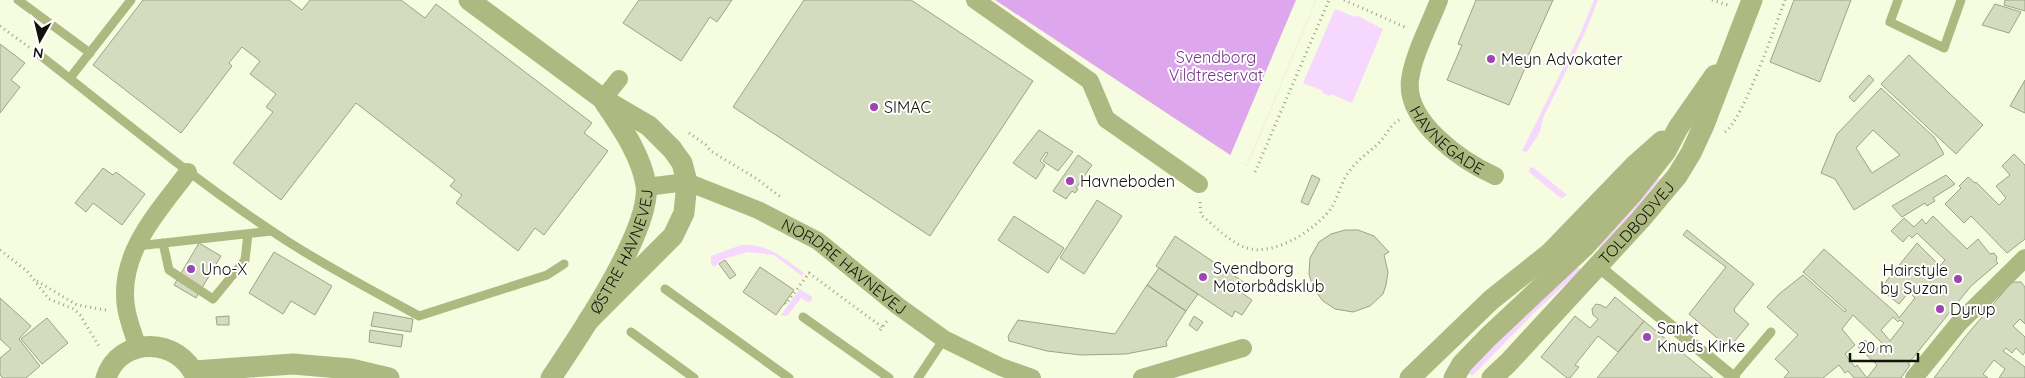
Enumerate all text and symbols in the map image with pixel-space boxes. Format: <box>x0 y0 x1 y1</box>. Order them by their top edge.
north arrow <box>15 15 65 65</box>
text: N <box>32 43 45 63</box>
park label: Svendborg Vildtreservat <box>1169 47 1263 85</box>
place label: Meyn Advokater <box>1501 49 1623 69</box>
marker: Meyn Advokater <box>1485 53 1497 65</box>
place label: SIMAC <box>884 97 931 117</box>
marker: SIMAC <box>868 101 880 113</box>
street label: HAVNEGADE <box>1406 102 1488 179</box>
place label: Havneboden <box>1080 171 1175 191</box>
marker: Havneboden <box>1064 175 1076 187</box>
street label: TOLDBODVEJ <box>1594 177 1678 269</box>
street label: ØSTRE HAVNEVEJ <box>585 189 656 317</box>
street label: NORDRE HAVNEVEJ <box>778 214 911 319</box>
place label: Svendborg Motorbådsklub <box>1213 258 1325 296</box>
place label: Uno-X <box>201 259 248 279</box>
place label: Hairstyle by Suzan <box>1880 260 1948 298</box>
marker: Uno-X <box>185 263 197 275</box>
marker: Svendborg Motorbådsklub <box>1197 271 1209 283</box>
marker: Hairstyle by Suzan <box>1952 273 1964 285</box>
place label: Dyrup <box>1950 299 1996 319</box>
marker: Dyrup <box>1934 303 1946 315</box>
place label: Sankt Knuds Kirke <box>1657 318 1745 356</box>
scale bar <box>1850 330 1918 362</box>
marker: Sankt Knuds Kirke <box>1641 331 1653 343</box>
text: 20 m <box>1858 338 1893 357</box>

